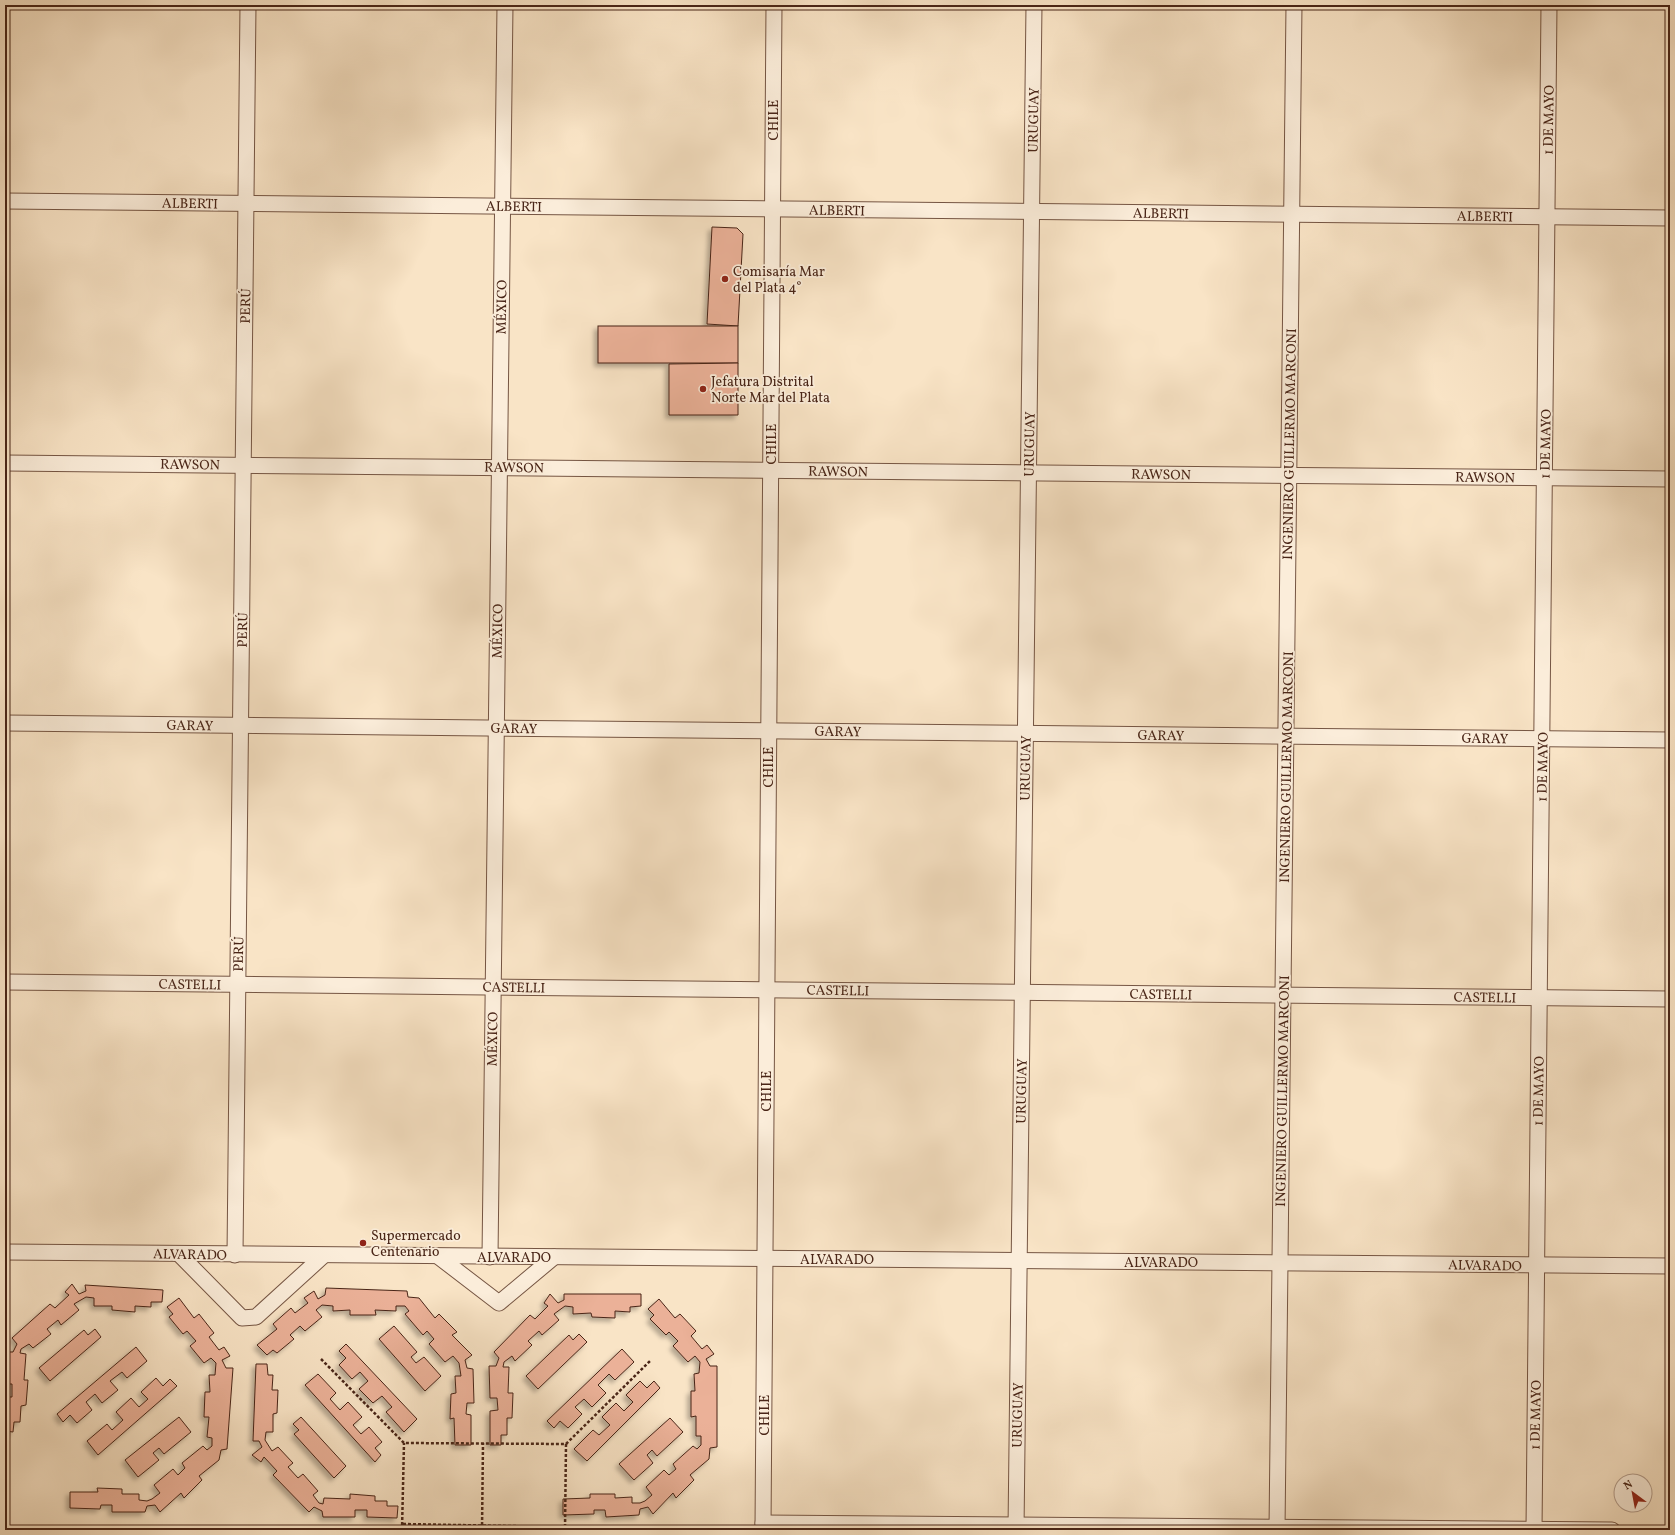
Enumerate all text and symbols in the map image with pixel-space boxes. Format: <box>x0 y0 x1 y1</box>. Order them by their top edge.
street label: 1 DE MAYO <box>1539 85 1560 155</box>
street label: URUGUAY <box>1024 87 1045 153</box>
street label: CHILE <box>765 100 784 140</box>
street label: ALBERTI <box>162 195 218 214</box>
street label: ALBERTI <box>486 198 542 217</box>
street label: ALBERTI <box>809 202 865 221</box>
street label: ALBERTI <box>1133 205 1189 224</box>
street label: ALBERTI <box>1457 208 1513 227</box>
place label: Comisaría Mar del Plata 4° <box>733 263 825 298</box>
marker: Comisaría Mar del Plata 4° <box>720 274 730 284</box>
street label: MÉXICO <box>493 279 512 335</box>
street label: PERÚ <box>236 288 256 324</box>
street label: INGENIERO GUILLERMO MARCONI <box>1279 328 1302 560</box>
place label: Jefatura Distrital Norte Mar del Plata <box>711 373 830 408</box>
marker: Jefatura Distrital Norte Mar del Plata <box>698 384 708 394</box>
street label: 1 DE MAYO <box>1536 409 1557 479</box>
street label: URUGUAY <box>1020 411 1041 477</box>
street label: CHILE <box>763 424 782 464</box>
street label: RAWSON <box>160 455 220 476</box>
street label: RAWSON <box>484 458 544 479</box>
street label: RAWSON <box>808 462 868 483</box>
street label: RAWSON <box>1131 465 1191 486</box>
street label: RAWSON <box>1455 468 1515 489</box>
street label: MÉXICO <box>489 603 508 659</box>
street label: PERÚ <box>233 612 253 648</box>
street label: INGENIERO GUILLERMO MARCONI <box>1276 651 1299 883</box>
street label: GARAY <box>166 717 214 736</box>
street label: GARAY <box>490 720 538 739</box>
street label: GARAY <box>814 723 862 742</box>
street label: GARAY <box>1137 727 1185 746</box>
street label: GARAY <box>1461 730 1509 749</box>
street label: 1 DE MAYO <box>1533 732 1554 802</box>
street label: URUGUAY <box>1016 735 1037 801</box>
street label: CHILE <box>760 747 779 787</box>
street label: PERÚ <box>229 936 249 972</box>
street label: CASTELLI <box>158 975 222 996</box>
street label: INGENIERO GUILLERMO MARCONI <box>1272 975 1295 1207</box>
street label: CASTELLI <box>482 978 546 999</box>
street label: CASTELLI <box>806 981 870 1002</box>
street label: CASTELLI <box>1129 985 1193 1006</box>
street label: CASTELLI <box>1453 988 1517 1009</box>
street label: MÉXICO <box>484 1011 503 1067</box>
street label: 1 DE MAYO <box>1529 1056 1550 1126</box>
street label: URUGUAY <box>1012 1058 1033 1124</box>
street label: CHILE <box>758 1071 777 1111</box>
place label: Supermercado Centenario <box>371 1227 461 1262</box>
marker: Supermercado Centenario <box>358 1238 368 1248</box>
street label: ALVARADO <box>153 1245 227 1266</box>
street label: ALVARADO <box>477 1249 551 1268</box>
street label: ALVARADO <box>800 1251 874 1270</box>
street label: ALVARADO <box>1124 1254 1198 1273</box>
street label: ALVARADO <box>1448 1256 1522 1277</box>
street label: 1 DE MAYO <box>1526 1380 1547 1450</box>
street label: URUGUAY <box>1008 1382 1029 1448</box>
street label: CHILE <box>756 1395 775 1435</box>
north arrow <box>1613 1473 1653 1513</box>
text: N <box>1621 1477 1636 1494</box>

